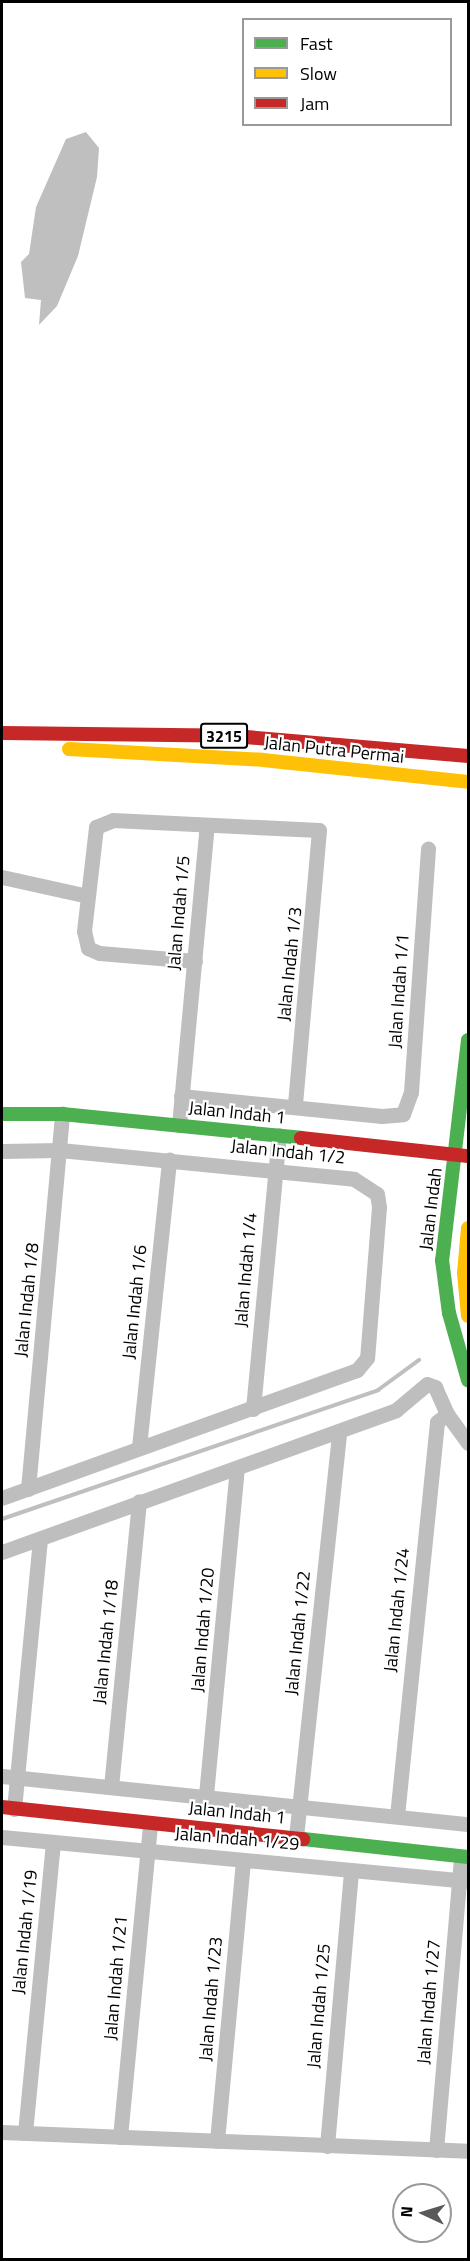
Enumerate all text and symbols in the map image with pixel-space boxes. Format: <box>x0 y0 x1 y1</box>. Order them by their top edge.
legend <box>242 18 452 126</box>
text: Fast <box>300 30 333 57</box>
text: Slow <box>300 60 337 87</box>
text: Jam <box>300 90 329 117</box>
road number: 3215 <box>200 723 248 749</box>
street label: Jalan Putra Permai <box>263 732 405 768</box>
street label: Jalan Indah 1/5 <box>163 855 195 971</box>
street label: Jalan Indah 1/3 <box>273 906 307 1022</box>
street label: Jalan Indah 1/1 <box>384 933 414 1049</box>
street label: Jalan Indah 1 <box>187 1097 287 1129</box>
street label: Jalan Indah 1/2 <box>230 1135 346 1169</box>
street label: Jalan Indah <box>415 1166 447 1252</box>
street label: Jalan Indah 1/4 <box>230 1212 262 1328</box>
street label: Jalan Indah 1/8 <box>10 1242 44 1358</box>
street label: Jalan Indah 1/6 <box>118 1244 152 1360</box>
street label: Jalan Indah 1/24 <box>380 1547 414 1673</box>
street label: Jalan Indah 1/20 <box>187 1567 219 1693</box>
street label: Jalan Indah 1/22 <box>281 1570 315 1696</box>
street label: Jalan Indah 1/18 <box>89 1579 123 1705</box>
street label: Jalan Indah 1 <box>187 1797 287 1829</box>
street label: Jalan Indah 1/29 <box>174 1823 300 1855</box>
street label: Jalan Indah 1/19 <box>8 1869 42 1995</box>
street label: Jalan Indah 1/21 <box>100 1915 132 2041</box>
street label: Jalan Indah 1/23 <box>195 1936 227 2062</box>
street label: Jalan Indah 1/27 <box>413 1939 445 2065</box>
street label: Jalan Indah 1/25 <box>303 1943 335 2069</box>
north arrow <box>392 2183 452 2243</box>
text: N <box>394 2206 418 2218</box>

